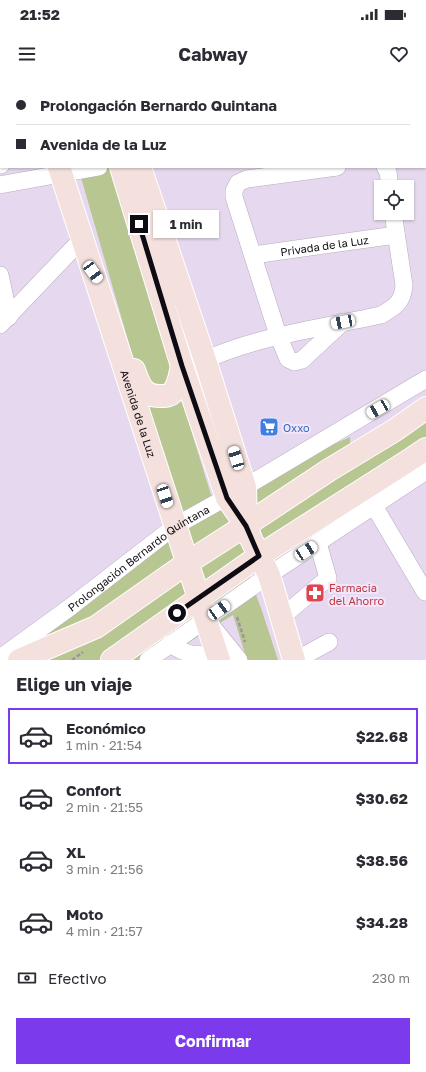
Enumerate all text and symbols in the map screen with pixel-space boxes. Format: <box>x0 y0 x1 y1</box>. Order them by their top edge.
text: 21:52 <box>20 5 60 23</box>
icon: menu <box>16 43 38 65</box>
text: Cabway <box>178 43 248 65</box>
icon: heart <box>388 43 410 65</box>
text: Prolongación Bernardo Quintana <box>40 96 277 114</box>
text: Avenida de la Luz <box>40 135 167 153</box>
map controls <box>374 180 414 220</box>
button: locate <box>374 180 414 220</box>
callout: 1 min <box>153 210 219 238</box>
route end <box>130 215 148 233</box>
text: 1 min <box>170 216 202 232</box>
street label: Privada de la Luz <box>279 232 370 258</box>
car <box>81 259 105 285</box>
car <box>330 314 356 330</box>
street label: Avenida de la Luz <box>119 368 159 459</box>
car <box>365 398 391 420</box>
supermarket icon: Oxxo <box>258 416 280 438</box>
place label: Oxxo <box>283 421 310 434</box>
car <box>227 445 245 471</box>
car <box>156 483 174 509</box>
street label: Prolongación Bernardo Quintana <box>65 502 211 613</box>
car <box>293 539 319 563</box>
place label: Farmacia del Ahorro <box>329 581 385 607</box>
pharmacy icon: Farmacia del Ahorro <box>304 582 326 604</box>
car <box>206 598 232 622</box>
route start <box>168 604 186 622</box>
text: Elige un viaje <box>16 673 132 695</box>
icon: car <box>18 718 54 754</box>
text: Económico <box>66 719 146 737</box>
text: $22.68 <box>356 727 408 745</box>
text: 1 min · 21:54 <box>66 737 142 753</box>
icon: car <box>18 780 54 816</box>
text: Confort <box>66 781 121 799</box>
text: $30.62 <box>356 789 408 807</box>
text: 2 min · 21:55 <box>66 799 143 815</box>
icon: car <box>18 842 54 878</box>
text: XL <box>66 843 85 861</box>
text: $38.56 <box>356 851 408 869</box>
text: 3 min · 21:56 <box>66 861 143 877</box>
icon: car <box>18 904 54 940</box>
text: Moto <box>66 905 103 923</box>
text: $34.28 <box>356 913 408 931</box>
text: 4 min · 21:57 <box>66 923 143 939</box>
icon: cash <box>16 967 38 989</box>
text: Efectivo <box>48 969 106 987</box>
text: 230 m <box>372 970 410 986</box>
button: Confirmar <box>16 1018 410 1064</box>

